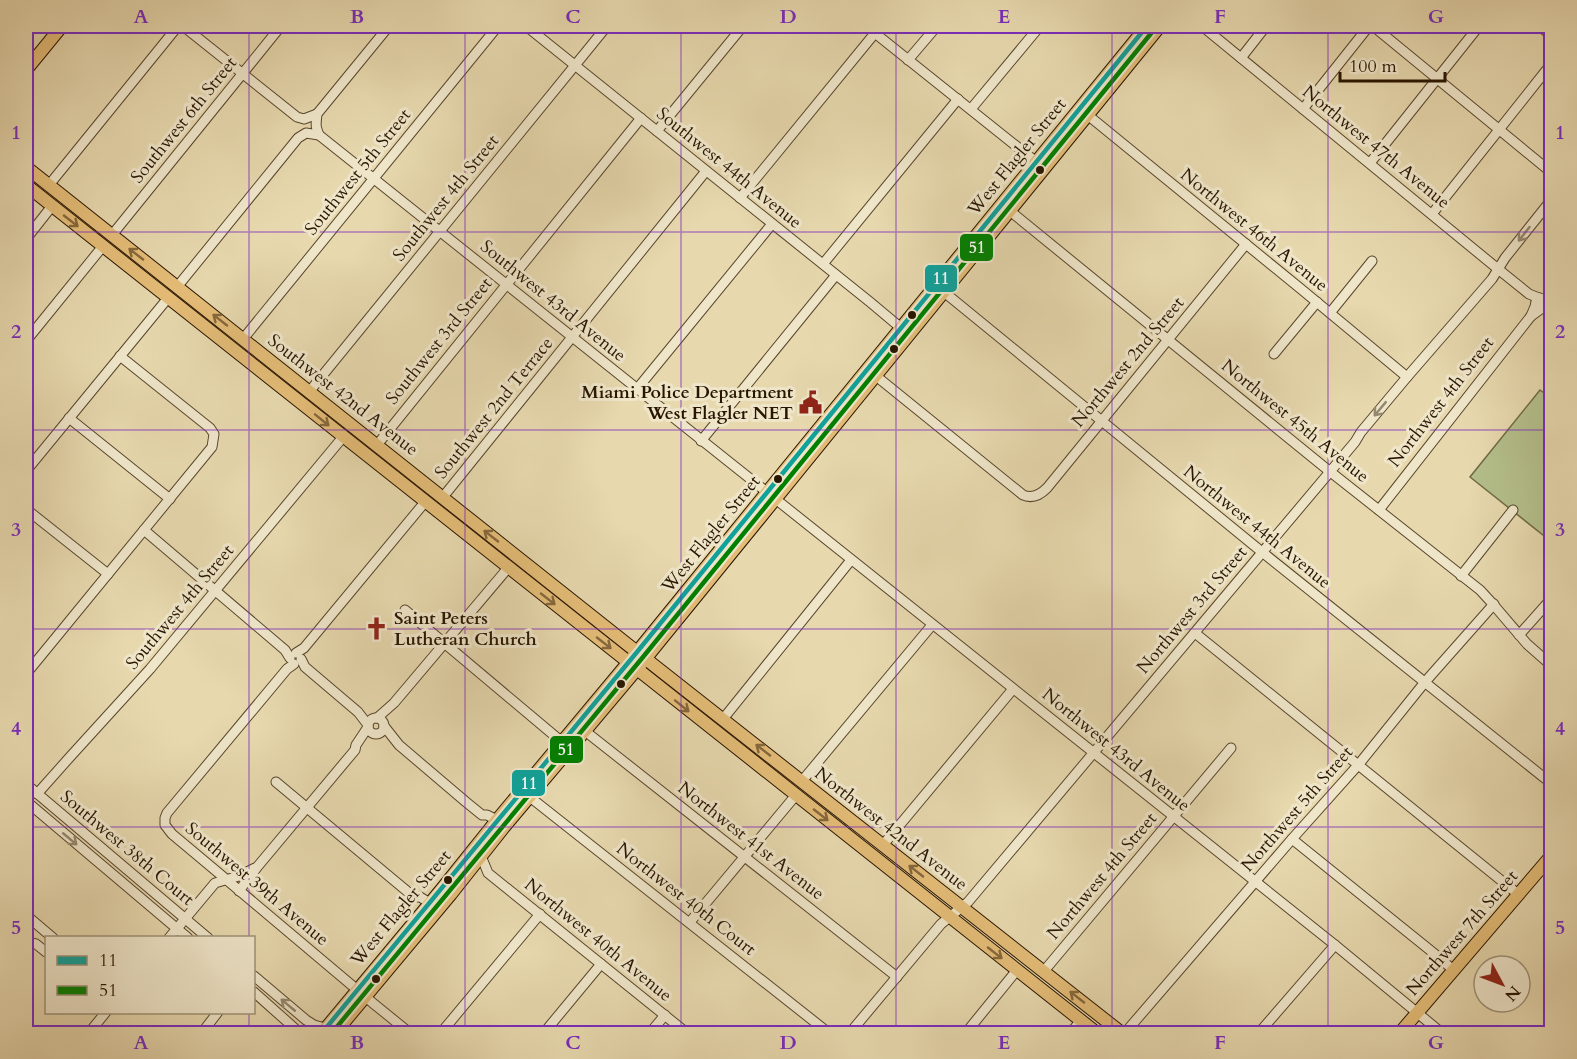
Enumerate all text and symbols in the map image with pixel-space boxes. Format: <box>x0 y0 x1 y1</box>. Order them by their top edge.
text: A <box>133 3 149 30</box>
text: B <box>350 3 364 30</box>
text: C <box>565 3 581 30</box>
text: D <box>779 3 797 30</box>
text: E <box>998 3 1010 30</box>
text: F <box>1214 3 1226 30</box>
text: G <box>1428 3 1444 30</box>
scale bar <box>1340 45 1445 83</box>
street label: Southwest 6th Street <box>125 51 243 189</box>
text: 100 m <box>1349 54 1397 79</box>
street label: Northwest 47th Avenue <box>1297 80 1455 214</box>
street label: West Flagler Street <box>961 93 1072 222</box>
street label: Southwest 44th Avenue <box>651 101 807 235</box>
street label: Southwest 5th Street <box>299 103 417 241</box>
text: 1 <box>11 119 21 146</box>
text: 1 <box>1555 119 1565 146</box>
street label: Southwest 4th Street <box>387 129 505 267</box>
street label: Northwest 46th Avenue <box>1175 163 1333 297</box>
unlabelled marker <box>1034 164 1046 176</box>
one-way arrow <box>63 215 79 228</box>
one-way arrow <box>1518 225 1531 241</box>
line badge: 51 <box>959 233 994 262</box>
street label: Southwest 43rd Avenue <box>475 234 631 368</box>
text: 51 <box>969 237 985 259</box>
one-way arrow <box>128 247 144 260</box>
line badge: 11 <box>924 264 958 293</box>
text: 11 <box>933 268 949 290</box>
street label: Southwest 3rd Street <box>380 272 498 410</box>
street label: Northwest 2nd Street <box>1066 291 1190 433</box>
unlabelled marker <box>906 309 918 321</box>
one-way arrow <box>212 314 228 327</box>
text: 2 <box>11 318 21 345</box>
text: 2 <box>1555 318 1565 345</box>
street label: Southwest 42nd Avenue <box>262 328 424 462</box>
street label: Northwest 4th Street <box>1382 331 1500 472</box>
street label: Southwest 2nd Terrace <box>429 332 559 484</box>
unlabelled marker <box>888 343 900 355</box>
street label: Northwest 45th Avenue <box>1216 354 1374 488</box>
place label: Miami Police Department West Flagler NET <box>581 380 794 426</box>
public building icon: Miami Police Department West Flagler NET <box>798 389 824 415</box>
one-way arrow <box>1373 401 1387 416</box>
one-way arrow <box>313 413 329 426</box>
street label: Northwest 44th Avenue <box>1178 460 1336 594</box>
street label: West Flagler Street <box>655 470 766 599</box>
unlabelled marker <box>772 473 784 485</box>
text: 3 <box>11 516 21 543</box>
text: 3 <box>1555 516 1565 543</box>
one-way arrow <box>484 529 500 542</box>
street label: Southwest 4th Street <box>120 539 240 675</box>
street label: Northwest 3rd Street <box>1131 540 1253 679</box>
one-way arrow <box>540 593 556 606</box>
place label: Saint Peters Lutheran Church <box>394 606 537 652</box>
church icon: Saint Peters Lutheran Church <box>363 615 389 641</box>
one-way arrow <box>596 637 612 650</box>
unlabelled marker <box>615 678 627 690</box>
street label: Northwest 43rd Avenue <box>1037 682 1195 818</box>
one-way arrow <box>674 699 690 712</box>
text: 4 <box>11 715 21 742</box>
text: 4 <box>1555 715 1565 742</box>
line badge: 51 <box>549 735 584 764</box>
text: 51 <box>558 739 574 761</box>
street label: Northwest 5th Street <box>1235 740 1359 877</box>
one-way arrow <box>755 743 771 756</box>
street label: Northwest 42nd Avenue <box>809 761 973 897</box>
line badge: 11 <box>511 769 546 797</box>
text: 11 <box>521 773 537 795</box>
street label: Northwest 41st Avenue <box>672 776 830 906</box>
street label: Southwest 38th Court <box>55 784 200 912</box>
street label: Northwest 4th Street <box>1041 807 1163 945</box>
one-way arrow <box>812 809 828 822</box>
street label: Southwest 39th Avenue <box>180 816 334 952</box>
one-way arrow <box>62 832 77 846</box>
street label: Northwest 40th Court <box>611 837 761 962</box>
street label: West Flagler Street <box>344 844 457 972</box>
one-way arrow <box>908 864 924 877</box>
street label: Northwest 7th Street <box>1402 866 1522 1000</box>
street label: Northwest 40th Avenue <box>519 873 677 1007</box>
unlabelled marker <box>442 874 454 886</box>
text: 5 <box>11 914 21 941</box>
text: 5 <box>1555 914 1565 941</box>
legend <box>45 936 255 1014</box>
one-way arrow <box>987 946 1003 959</box>
text: 11 <box>99 948 117 973</box>
north arrow <box>1472 954 1532 1014</box>
unlabelled marker <box>370 973 382 985</box>
text: 51 <box>99 978 117 1003</box>
one-way arrow <box>1069 991 1085 1004</box>
one-way arrow <box>281 998 296 1012</box>
text: A <box>133 1029 149 1056</box>
text: B <box>350 1029 364 1056</box>
text: C <box>565 1029 581 1056</box>
text: D <box>779 1029 797 1056</box>
text: E <box>998 1029 1010 1056</box>
text: F <box>1214 1029 1226 1056</box>
text: G <box>1428 1029 1444 1056</box>

